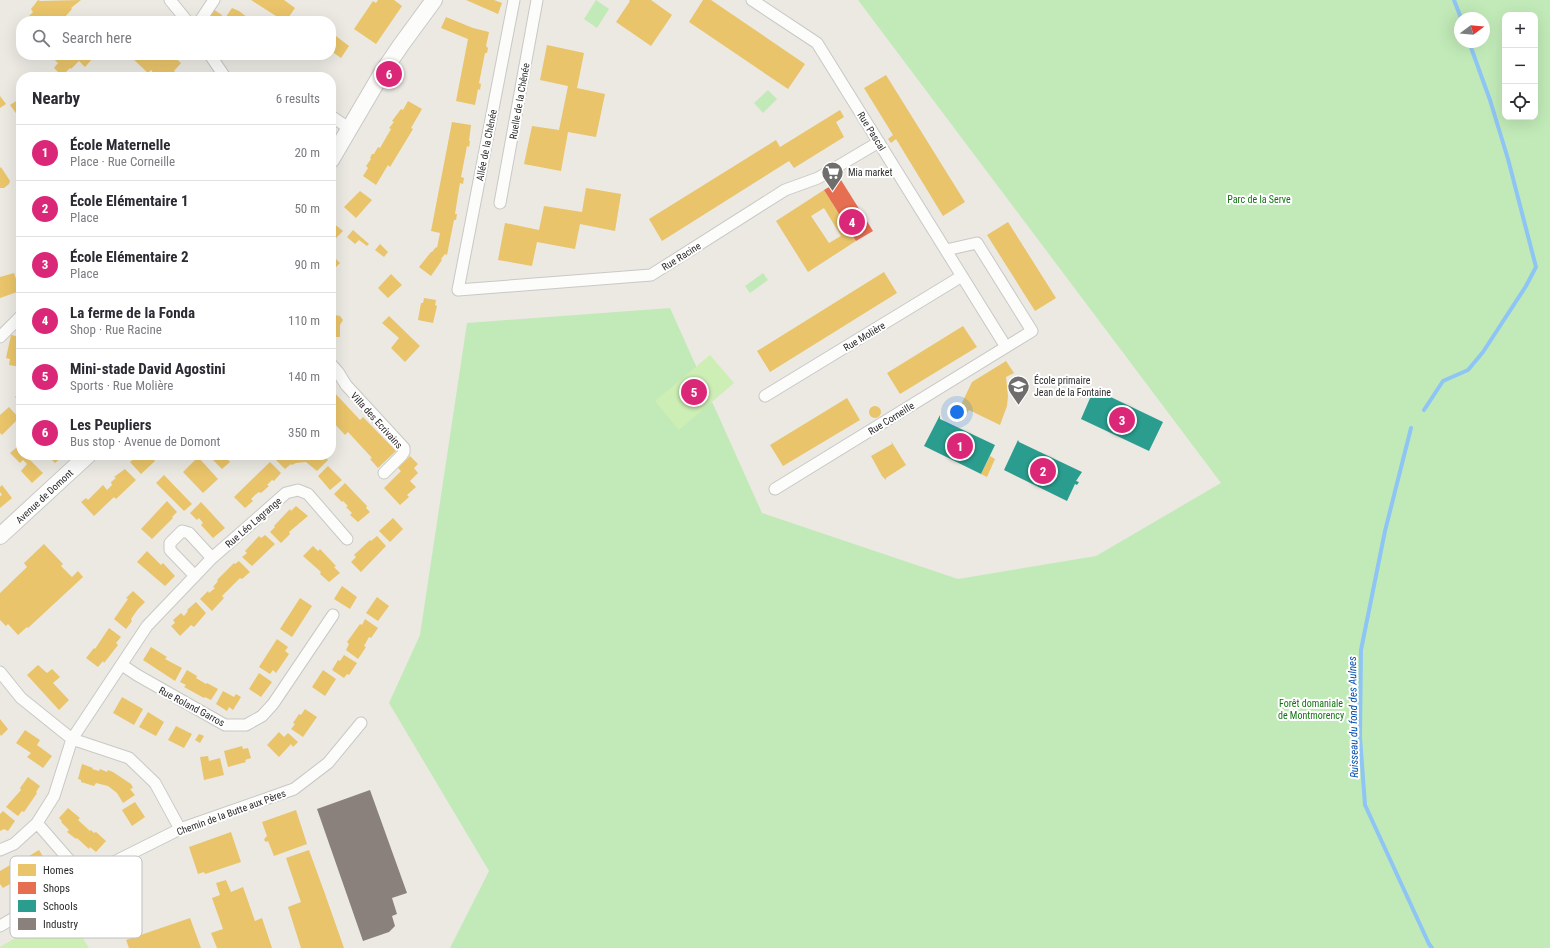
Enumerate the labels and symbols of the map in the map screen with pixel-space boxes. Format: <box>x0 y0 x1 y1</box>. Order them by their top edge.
north arrow <box>1454 12 1490 48</box>
pin: 6 <box>376 59 402 89</box>
street label: Ruelle de la Chênée <box>507 62 532 140</box>
street label: Allée de la Chênée <box>474 108 499 182</box>
street label: Rue Pascal <box>855 110 888 153</box>
supermarket icon: Mia market <box>820 159 846 192</box>
place label: Mia market <box>848 167 892 178</box>
park label: Parc de la Serve <box>1227 194 1291 205</box>
pin: 4 <box>839 207 865 237</box>
street label: Rue Racine <box>660 240 703 273</box>
street label: Rue Molière <box>841 320 887 353</box>
school or university icon: École primaire Jean de la Fontaine <box>1006 373 1032 406</box>
place label: École primaire Jean de la Fontaine <box>1034 374 1111 398</box>
pin: 5 <box>681 377 707 407</box>
street label: Villa des Ecrivains <box>349 390 405 451</box>
street label: Rue Corneille <box>866 400 916 437</box>
your location <box>947 402 967 422</box>
pin: 3 <box>1109 405 1135 435</box>
pin: 1 <box>947 431 973 461</box>
pin: 2 <box>1030 456 1056 486</box>
street label: Avenue de Domont <box>13 467 75 526</box>
street label: Rue Léo Lagrange <box>223 495 284 550</box>
water label: Ruisseau du fond des Aulnes <box>1346 656 1361 778</box>
street label: Rue Roland Garros <box>157 684 227 729</box>
park label: Forêt domaniale de Montmorency <box>1278 698 1344 721</box>
street label: Chemin de la Butte aux Pères <box>175 787 288 837</box>
legend <box>10 856 142 938</box>
text: Homes <box>43 864 74 877</box>
text: Shops <box>43 882 70 895</box>
text: Schools <box>43 900 78 913</box>
text: Industry <box>43 918 79 931</box>

